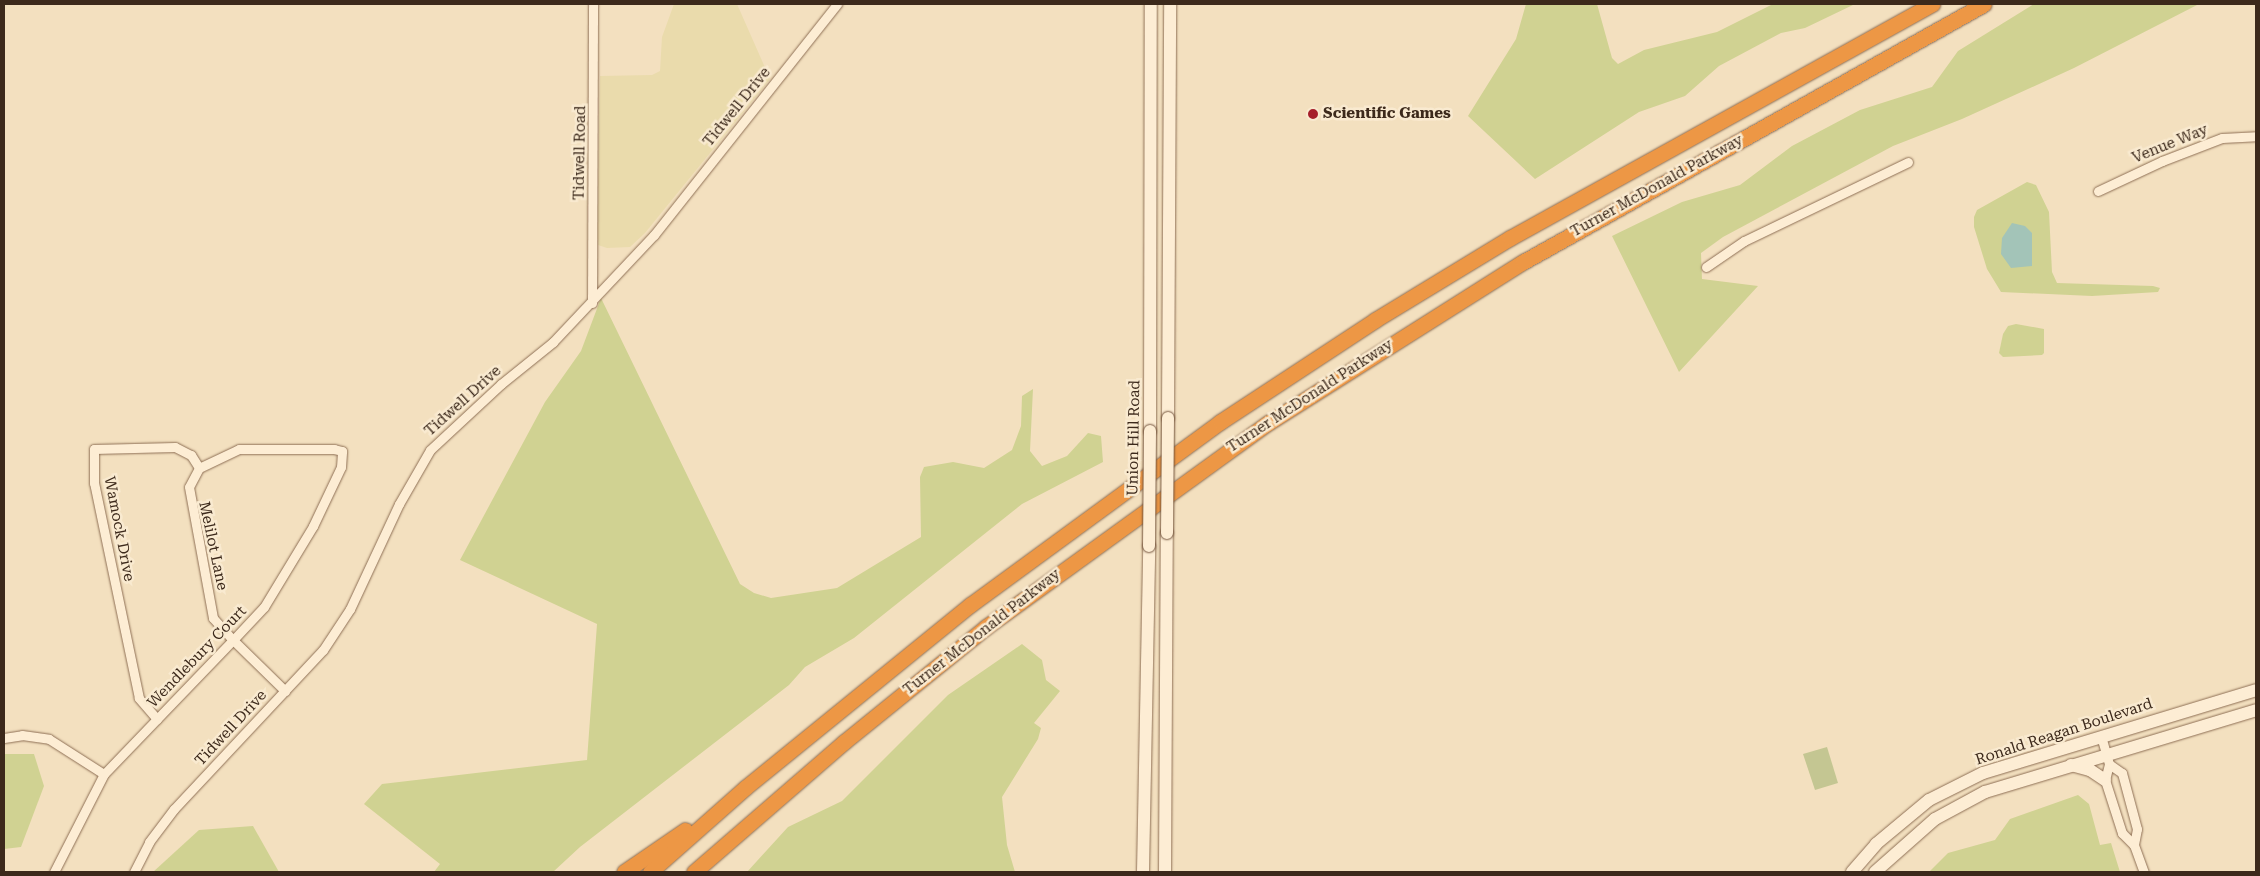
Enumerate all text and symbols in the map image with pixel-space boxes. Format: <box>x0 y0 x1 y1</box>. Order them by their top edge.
street label: Tidwell Drive <box>700 64 774 150</box>
place label: Scientific Games <box>1323 105 1451 123</box>
street label: Tidwell Road <box>570 106 590 200</box>
marker: Scientific Games <box>1307 108 1319 120</box>
street label: Venue Way <box>2130 121 2210 167</box>
street label: Turner McDonald Parkway <box>1568 131 1746 241</box>
street label: Turner McDonald Parkway <box>1224 336 1396 456</box>
street label: Tidwell Drive <box>421 362 505 440</box>
street label: Union Hill Road <box>1124 380 1144 496</box>
street label: Wamock Drive <box>100 475 138 583</box>
street label: Melilot Lane <box>195 500 231 592</box>
street label: Turner McDonald Parkway <box>900 565 1064 699</box>
street label: Wendlebury Court <box>144 602 250 712</box>
street label: Tidwell Drive <box>191 686 271 770</box>
street label: Ronald Reagan Boulevard <box>1973 695 2155 769</box>

